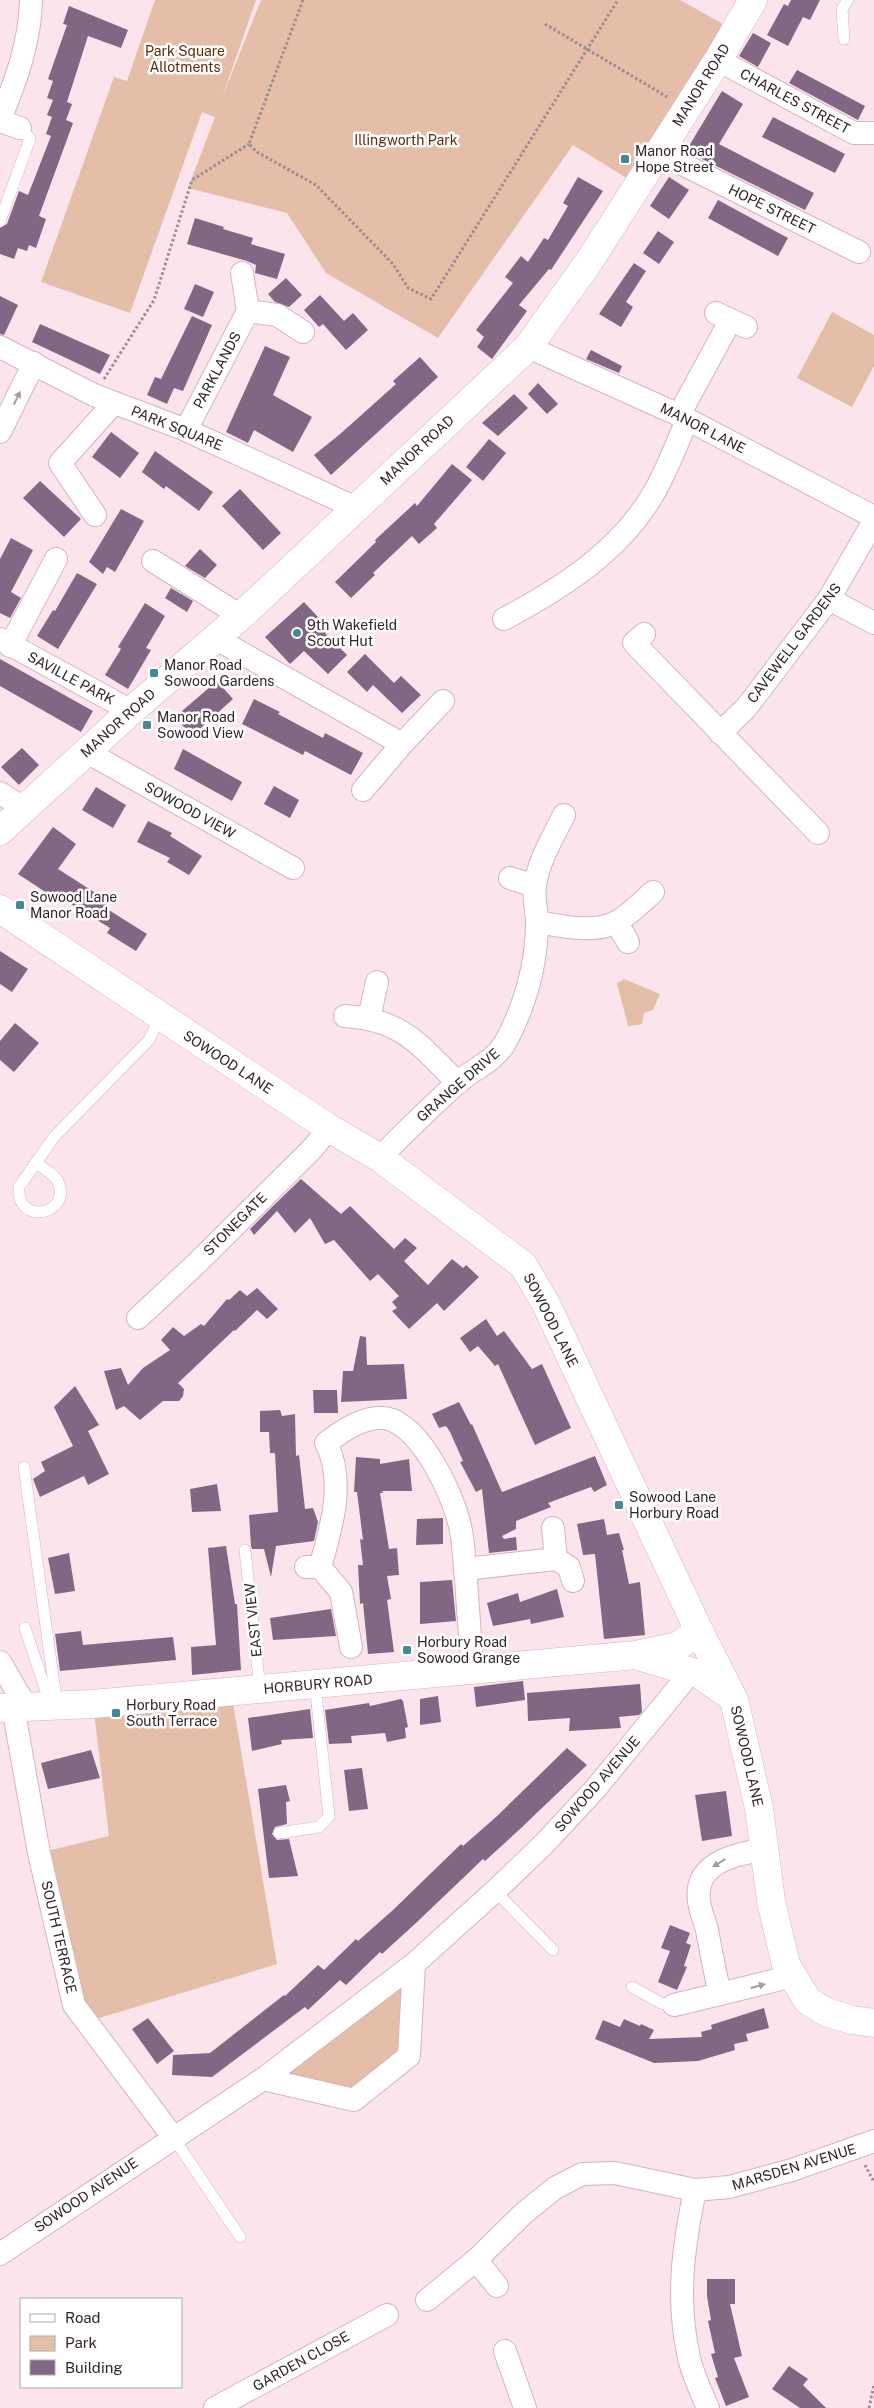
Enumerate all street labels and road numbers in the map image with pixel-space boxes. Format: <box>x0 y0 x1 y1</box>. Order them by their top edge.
street label: MANOR ROAD <box>669 41 733 129</box>
street label: CHARLES STREET <box>737 65 853 137</box>
street label: HOPE STREET <box>726 181 818 237</box>
street label: PARKLANDS <box>190 329 244 411</box>
street label: MANOR LANE <box>658 400 748 456</box>
street label: PARK SQUARE <box>129 402 225 454</box>
street label: MANOR ROAD <box>377 412 457 488</box>
street label: CAVEWELL GARDENS <box>744 580 844 706</box>
street label: SAVILLE PARK <box>25 648 118 708</box>
street label: MANOR ROAD <box>77 685 159 761</box>
street label: SOWOOD VIEW <box>142 778 239 842</box>
street label: SOWOOD LANE <box>180 1027 276 1097</box>
street label: GRANGE DRIVE <box>414 1045 502 1125</box>
street label: STONEGATE <box>200 1189 270 1259</box>
street label: SOWOOD LANE <box>520 1270 582 1370</box>
street label: EAST VIEW <box>241 1582 265 1658</box>
street label: HORBURY ROAD <box>263 1671 373 1697</box>
street label: SOWOOD LANE <box>728 1704 766 1808</box>
street label: SOWOOD AVENUE <box>551 1733 643 1835</box>
street label: SOUTH TERRACE <box>38 1879 80 1995</box>
street label: MARSDEN AVENUE <box>730 2141 858 2193</box>
street label: SOWOOD AVENUE <box>31 2154 141 2236</box>
street label: GARDEN CLOSE <box>250 2328 352 2394</box>

